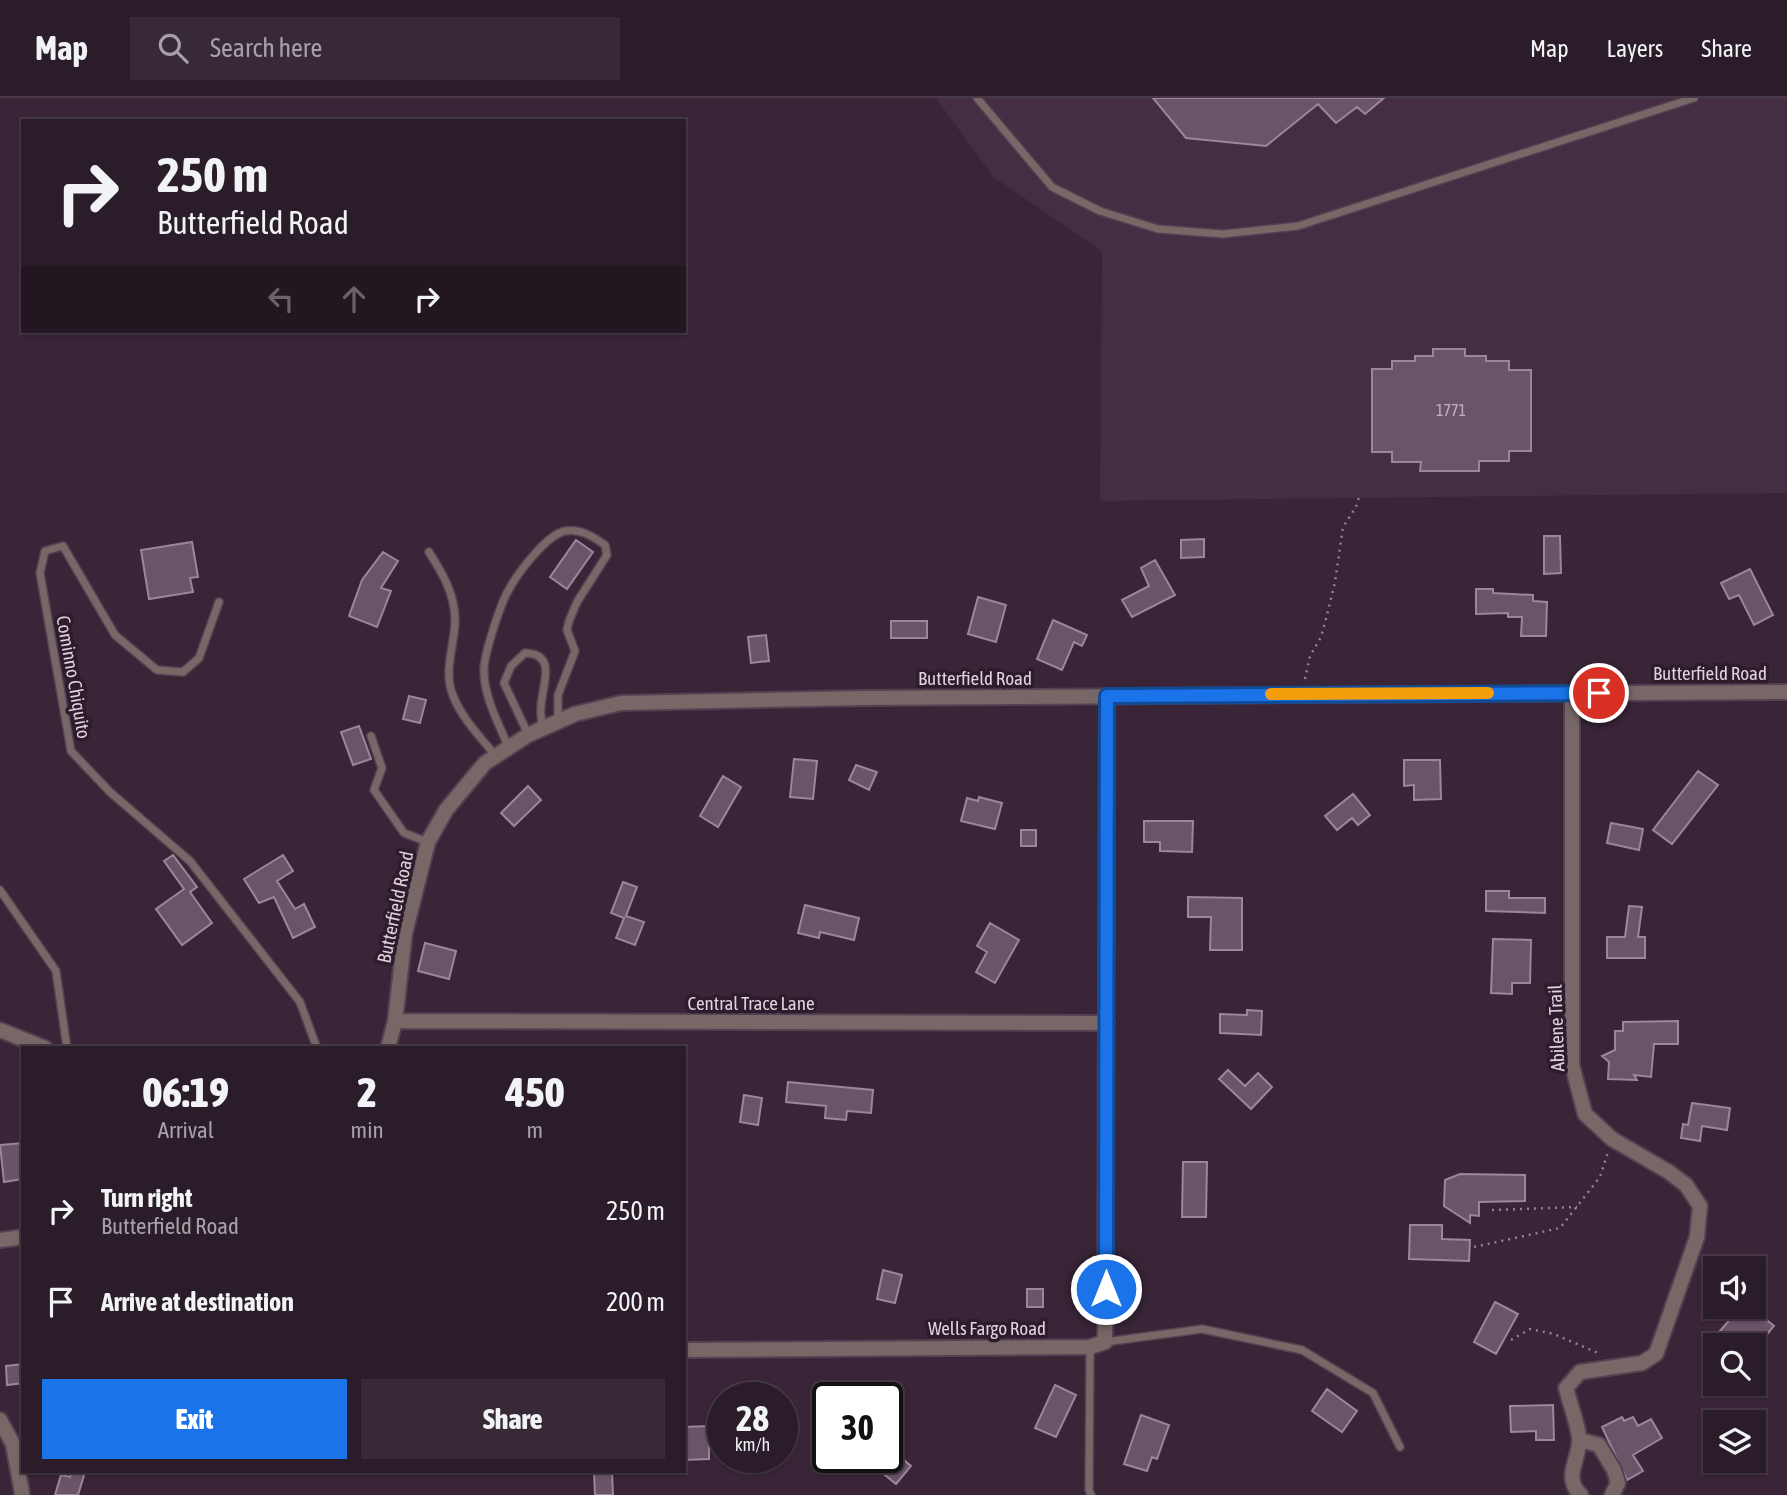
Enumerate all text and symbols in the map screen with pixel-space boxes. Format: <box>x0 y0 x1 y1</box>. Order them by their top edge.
search box <box>130 17 620 80</box>
text: Map <box>35 29 88 67</box>
icon: search <box>154 29 192 67</box>
text: Search here <box>210 33 322 63</box>
text: Map <box>1530 35 1569 62</box>
text: Layers <box>1607 35 1663 62</box>
text: Share <box>1701 35 1752 62</box>
text: 250 m <box>157 146 268 202</box>
icon: right <box>42 147 133 238</box>
text: Butterfield Road <box>157 204 349 241</box>
icon: left <box>262 280 300 318</box>
icon: ahead <box>335 280 373 318</box>
icon: right <box>408 280 446 318</box>
house number: 1771 <box>1436 401 1466 419</box>
street label: Cominno Chiquito <box>52 614 96 740</box>
street label: Butterfield Road <box>1653 662 1767 684</box>
pin <box>1569 663 1629 723</box>
street label: Butterfield Road <box>918 667 1032 689</box>
icon: arrive <box>1580 674 1618 712</box>
street label: Butterfield Road <box>372 849 418 965</box>
street label: Abilene Trail <box>1543 984 1569 1072</box>
street label: Central Trace Lane <box>687 992 815 1014</box>
text: 06:19 <box>143 1068 229 1116</box>
text: 2 <box>357 1068 377 1116</box>
text: 450 <box>505 1068 564 1116</box>
text: Arrival <box>158 1117 214 1143</box>
text: min <box>351 1117 384 1143</box>
text: m <box>527 1117 543 1143</box>
text: Turn right <box>101 1183 192 1213</box>
icon: right <box>42 1192 80 1230</box>
text: 250 m <box>606 1196 665 1226</box>
text: Butterfield Road <box>101 1213 239 1239</box>
position arrow <box>1069 1252 1143 1326</box>
map controls <box>1703 1256 1766 1473</box>
button: sound <box>1703 1256 1766 1319</box>
icon: arrive <box>42 1283 80 1321</box>
text: Arrive at destination <box>101 1287 294 1317</box>
text: 200 m <box>606 1287 665 1317</box>
street label: Wells Fargo Road <box>928 1317 1046 1339</box>
button: search <box>1703 1333 1766 1396</box>
button: Exit <box>42 1379 347 1459</box>
button: Share <box>361 1379 665 1459</box>
speed limit sign: 30 <box>812 1382 903 1473</box>
text: 28 <box>736 1398 769 1438</box>
button: layers <box>1703 1410 1766 1473</box>
text: km/h <box>735 1434 770 1455</box>

